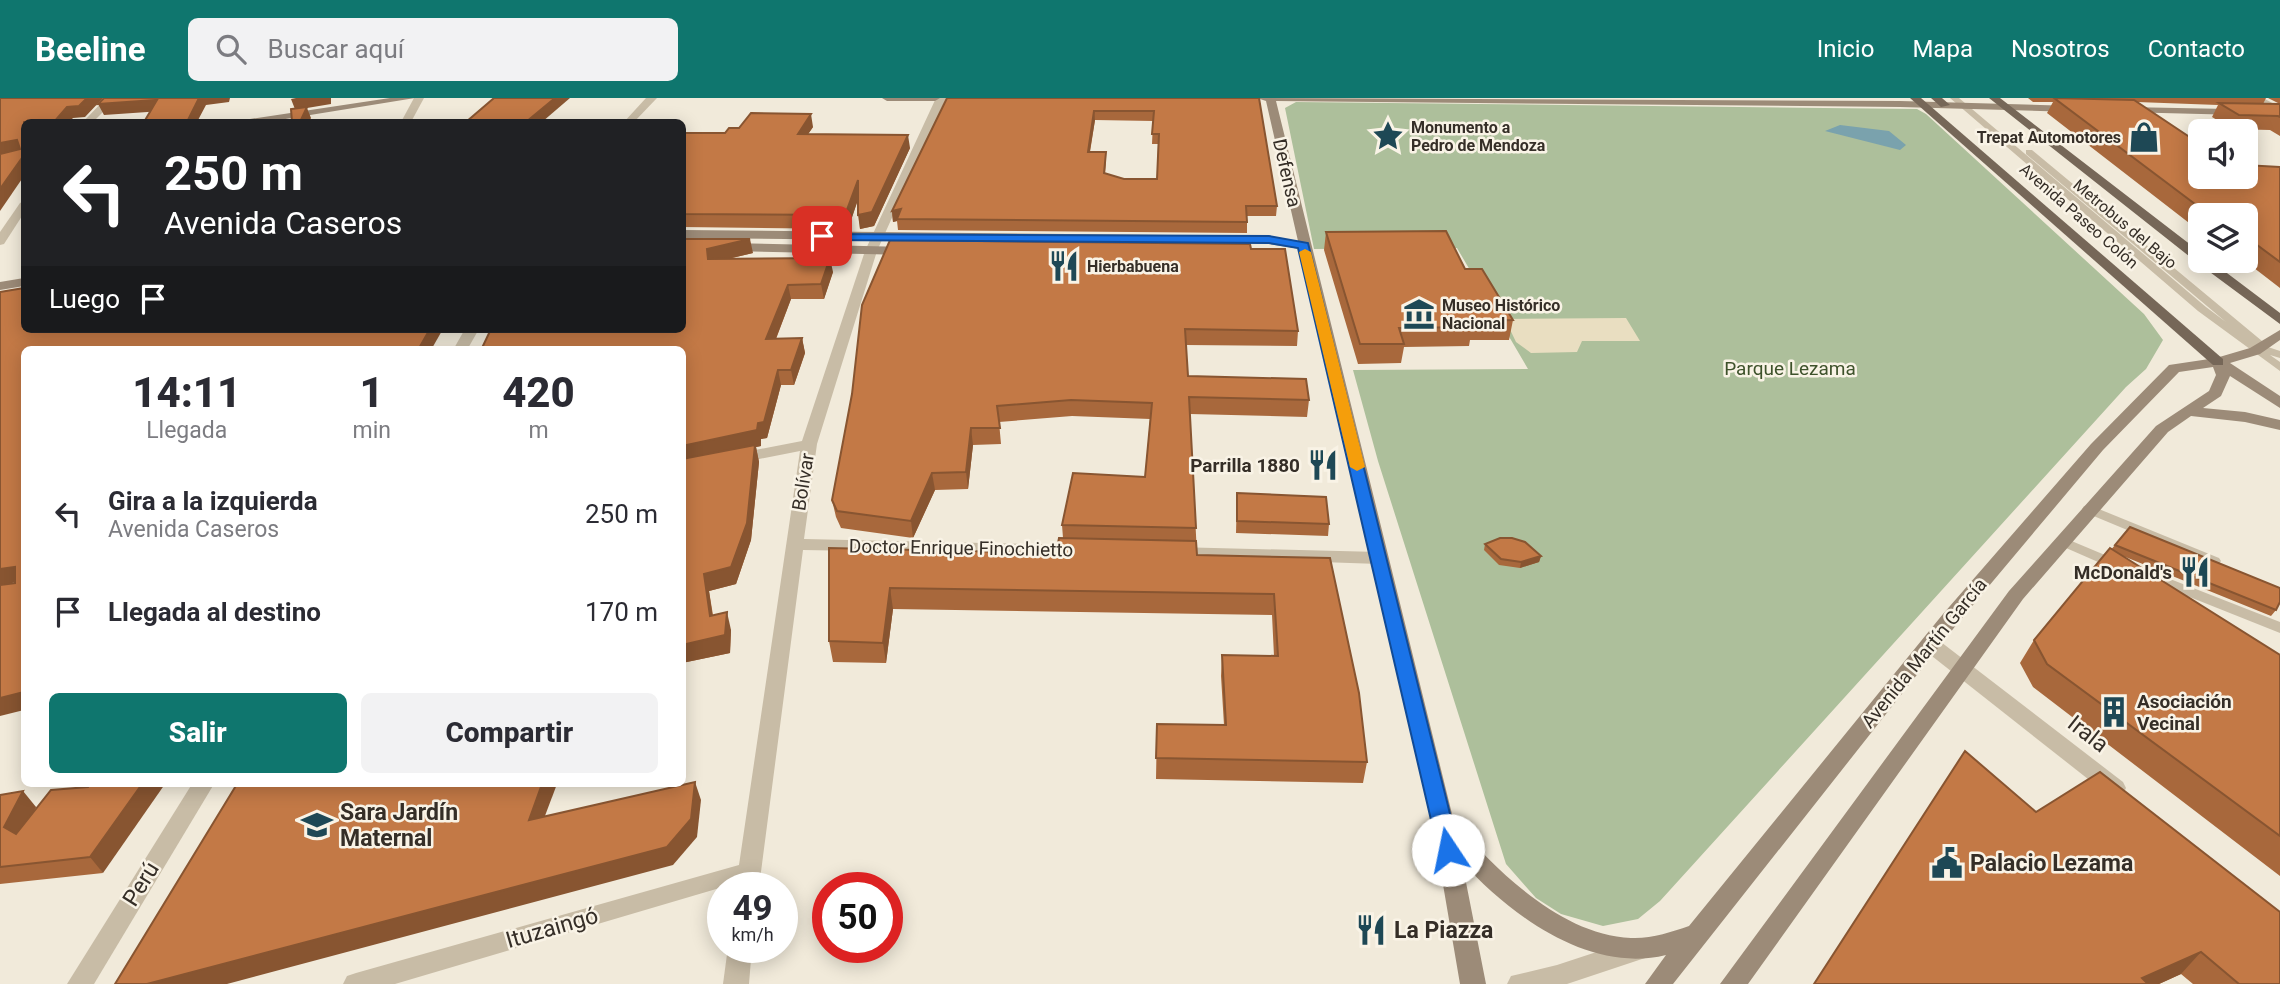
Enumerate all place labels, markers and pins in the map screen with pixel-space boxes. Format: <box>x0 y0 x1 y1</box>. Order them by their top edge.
place label: Monumento a Pedro de Mendoza <box>1411 118 1546 155</box>
place icon: Monumento a Pedro de Mendoza <box>1371 119 1405 153</box>
shop icon: Trepat Automotores <box>2127 120 2161 154</box>
place label: Trepat Automotores <box>1977 128 2121 147</box>
pin <box>792 206 852 266</box>
restaurant icon: Hierbabuena <box>1047 249 1081 283</box>
place label: Hierbabuena <box>1087 257 1179 276</box>
place label: Museo Histórico Nacional <box>1442 296 1560 333</box>
museum icon: Museo Histórico Nacional <box>1402 297 1436 331</box>
restaurant icon: Parrilla 1880 <box>1306 448 1340 482</box>
place label: Parrilla 1880 <box>1190 454 1300 477</box>
restaurant icon: McDonald's <box>2178 555 2212 589</box>
place label: McDonald's <box>2074 561 2172 584</box>
place label: Asociación Vecinal <box>2137 690 2232 735</box>
building icon: Asociación Vecinal <box>2097 695 2131 729</box>
place label: Sara Jardín Maternal <box>340 799 458 852</box>
school or university icon: Sara Jardín Maternal <box>300 808 334 842</box>
public building icon: Palacio Lezama <box>1930 846 1964 880</box>
place label: Palacio Lezama <box>1970 850 2133 877</box>
restaurant icon: La Piazza <box>1354 913 1388 947</box>
place label: La Piazza <box>1394 917 1493 944</box>

